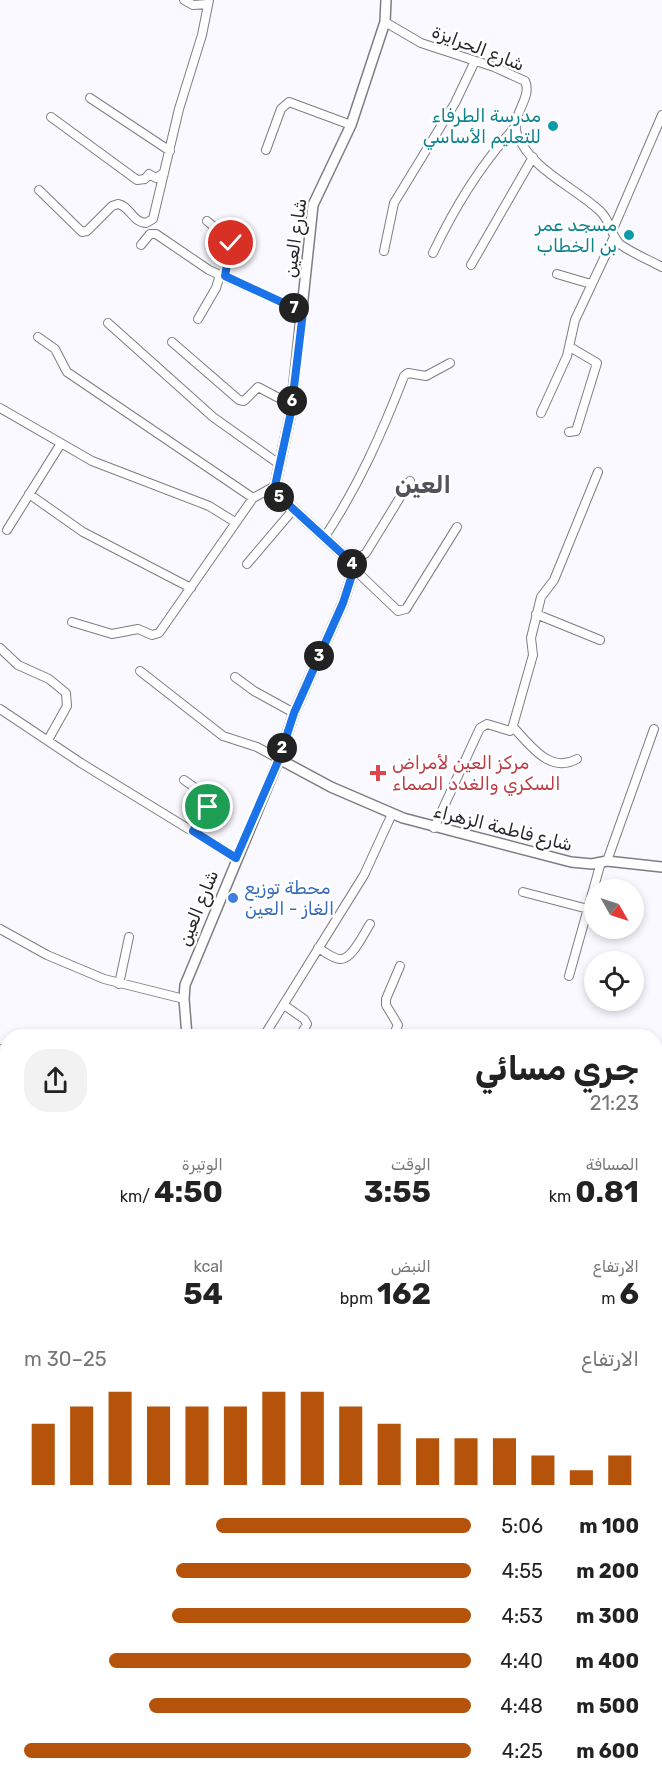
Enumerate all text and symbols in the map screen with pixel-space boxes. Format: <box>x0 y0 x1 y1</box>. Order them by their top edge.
street label: شارع الحرايزة <box>428 20 527 77</box>
place label: مدرسة الطرفاء للتعليم الأساسي <box>423 105 541 150</box>
marker: مدرسة الطرفاء للتعليم الأساسي <box>546 119 560 133</box>
street label: شارع العين <box>279 197 312 279</box>
place label: مسجد عمر بن الخطاب <box>534 214 617 257</box>
pin <box>205 217 256 268</box>
icon: check <box>214 226 247 259</box>
marker: مسجد عمر بن الخطاب <box>622 228 636 242</box>
pin: 7 <box>279 293 309 323</box>
text: 7 <box>289 298 299 317</box>
pin: 6 <box>277 386 307 416</box>
text: 6 <box>287 391 297 410</box>
district label: العين <box>395 471 451 499</box>
pin: 5 <box>264 482 294 512</box>
text: 5 <box>274 487 284 506</box>
pin: 4 <box>337 549 367 579</box>
text: 4 <box>347 554 357 573</box>
pin: 3 <box>304 641 334 671</box>
text: 3 <box>314 646 324 665</box>
pin: 2 <box>267 733 297 763</box>
text: 2 <box>277 738 287 757</box>
place label: مركز العين لأمراض السكري والغدد الصماء <box>392 752 561 796</box>
marker: مركز العين لأمراض السكري والغدد الصماء <box>369 764 387 782</box>
pin <box>182 781 233 832</box>
icon: arrive <box>191 790 224 823</box>
street label: شارع فاطمة الزهراء <box>431 800 575 857</box>
street label: شارع العين <box>173 867 224 949</box>
place label: محطة توزيع الغاز - العين <box>245 877 334 920</box>
north arrow <box>584 879 644 939</box>
map controls <box>584 879 644 1011</box>
marker: محطة توزيع الغاز - العين <box>226 891 240 905</box>
button: locate <box>584 951 644 1011</box>
button: share <box>24 1049 87 1112</box>
text: جري مسائي <box>475 1049 639 1088</box>
text: 21:23 <box>590 1091 639 1115</box>
text: الوتيرة <box>182 1155 223 1174</box>
text: الوقت <box>391 1155 431 1174</box>
text: المسافة <box>586 1155 639 1174</box>
text: 4:50 <box>154 1174 223 1210</box>
text: 3:55 <box>364 1174 431 1210</box>
text: 0.81 <box>575 1174 639 1210</box>
text: /km <box>120 1187 154 1206</box>
text: km <box>549 1187 575 1206</box>
text: kcal <box>194 1257 223 1276</box>
text: النبض <box>391 1257 431 1276</box>
text: الارتفاع <box>593 1257 639 1276</box>
text: 54 <box>183 1276 223 1312</box>
text: 162 <box>377 1276 431 1312</box>
text: 6 <box>619 1276 639 1312</box>
text: bpm <box>340 1289 377 1308</box>
text: m <box>601 1289 619 1308</box>
text: 25–30 m <box>24 1347 107 1371</box>
text: الارتفاع <box>581 1347 639 1371</box>
text: 5:06 <box>501 1514 543 1538</box>
text: 100 m <box>579 1514 639 1538</box>
text: 4:55 <box>502 1559 543 1583</box>
text: 200 m <box>576 1559 639 1583</box>
text: 4:53 <box>502 1604 543 1628</box>
text: 300 m <box>576 1604 639 1628</box>
text: 4:40 <box>500 1649 543 1673</box>
text: 400 m <box>576 1649 639 1673</box>
text: 4:48 <box>500 1694 543 1718</box>
text: 500 m <box>576 1694 639 1718</box>
text: 4:25 <box>502 1739 543 1763</box>
text: 600 m <box>576 1739 639 1763</box>

